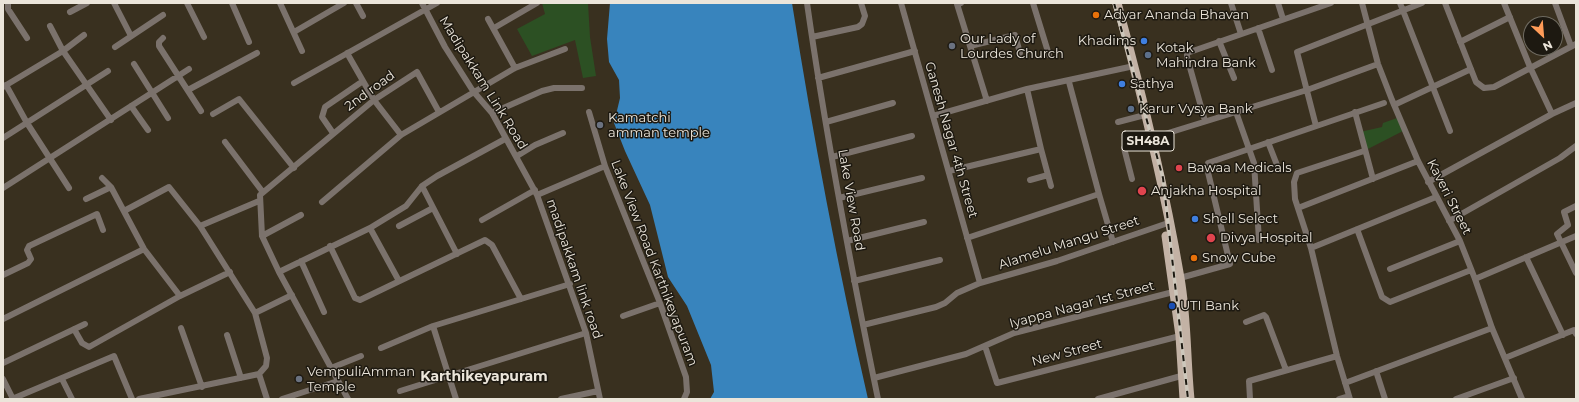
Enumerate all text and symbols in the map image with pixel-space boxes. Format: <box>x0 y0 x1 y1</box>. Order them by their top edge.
place label: Adyar Ananda Bhavan <box>1104 7 1249 23</box>
marker: Adyar Ananda Bhavan <box>1091 10 1101 20</box>
street label: Madipakkam Link Road <box>436 13 530 153</box>
north arrow <box>1523 16 1563 56</box>
place label: Our Lady of Lourdes Church <box>960 31 1064 62</box>
place label: Khadims <box>1078 33 1136 49</box>
marker: Khadims <box>1139 36 1149 46</box>
text: N <box>1541 38 1555 54</box>
place label: Kotak Mahindra Bank <box>1156 40 1256 71</box>
marker: Our Lady of Lourdes Church <box>947 41 957 51</box>
marker: Kotak Mahindra Bank <box>1143 50 1153 60</box>
street label: Ganesh Nagar 4th Street <box>921 60 981 220</box>
street label: 2nd road <box>342 68 398 114</box>
place label: Sathya <box>1130 76 1174 92</box>
marker: Sathya <box>1117 79 1127 89</box>
place label: Karur Vysya Bank <box>1139 101 1253 117</box>
marker: Karur Vysya Bank <box>1126 104 1136 114</box>
place label: Kamatchi amman temple <box>608 110 710 141</box>
marker: Kamatchi amman temple <box>595 120 605 130</box>
road number: SH48A <box>1122 131 1174 151</box>
street label: Lake View Road <box>834 148 868 252</box>
street label: Kaveri Street <box>1423 157 1475 237</box>
street label: Lake View Road Karthikeyapuram <box>607 158 701 368</box>
place label: Bawaa Medicals <box>1187 160 1292 176</box>
marker: Bawaa Medicals <box>1174 163 1184 173</box>
place label: Anjakha Hospital <box>1151 183 1261 199</box>
marker: Anjakha Hospital <box>1136 185 1148 197</box>
street label: madipakkam link road <box>543 197 605 341</box>
place label: Shell Select <box>1203 211 1278 227</box>
street label: Alamelu Mangu Street <box>997 213 1141 273</box>
marker: Shell Select <box>1190 214 1200 224</box>
place label: Divya Hospital <box>1220 230 1313 246</box>
marker: Divya Hospital <box>1205 232 1217 244</box>
place label: Snow Cube <box>1202 250 1276 266</box>
marker: Snow Cube <box>1189 253 1199 263</box>
street label: Iyappa Nagar 1st Street <box>1008 278 1156 332</box>
place label: UTI Bank <box>1180 298 1239 314</box>
marker: UTI Bank <box>1167 301 1177 311</box>
street label: New Street <box>1030 336 1104 370</box>
place label: VempuliAmman Temple <box>307 364 415 395</box>
district label: Karthikeyapuram <box>420 369 548 385</box>
marker: VempuliAmman Temple <box>294 374 304 384</box>

